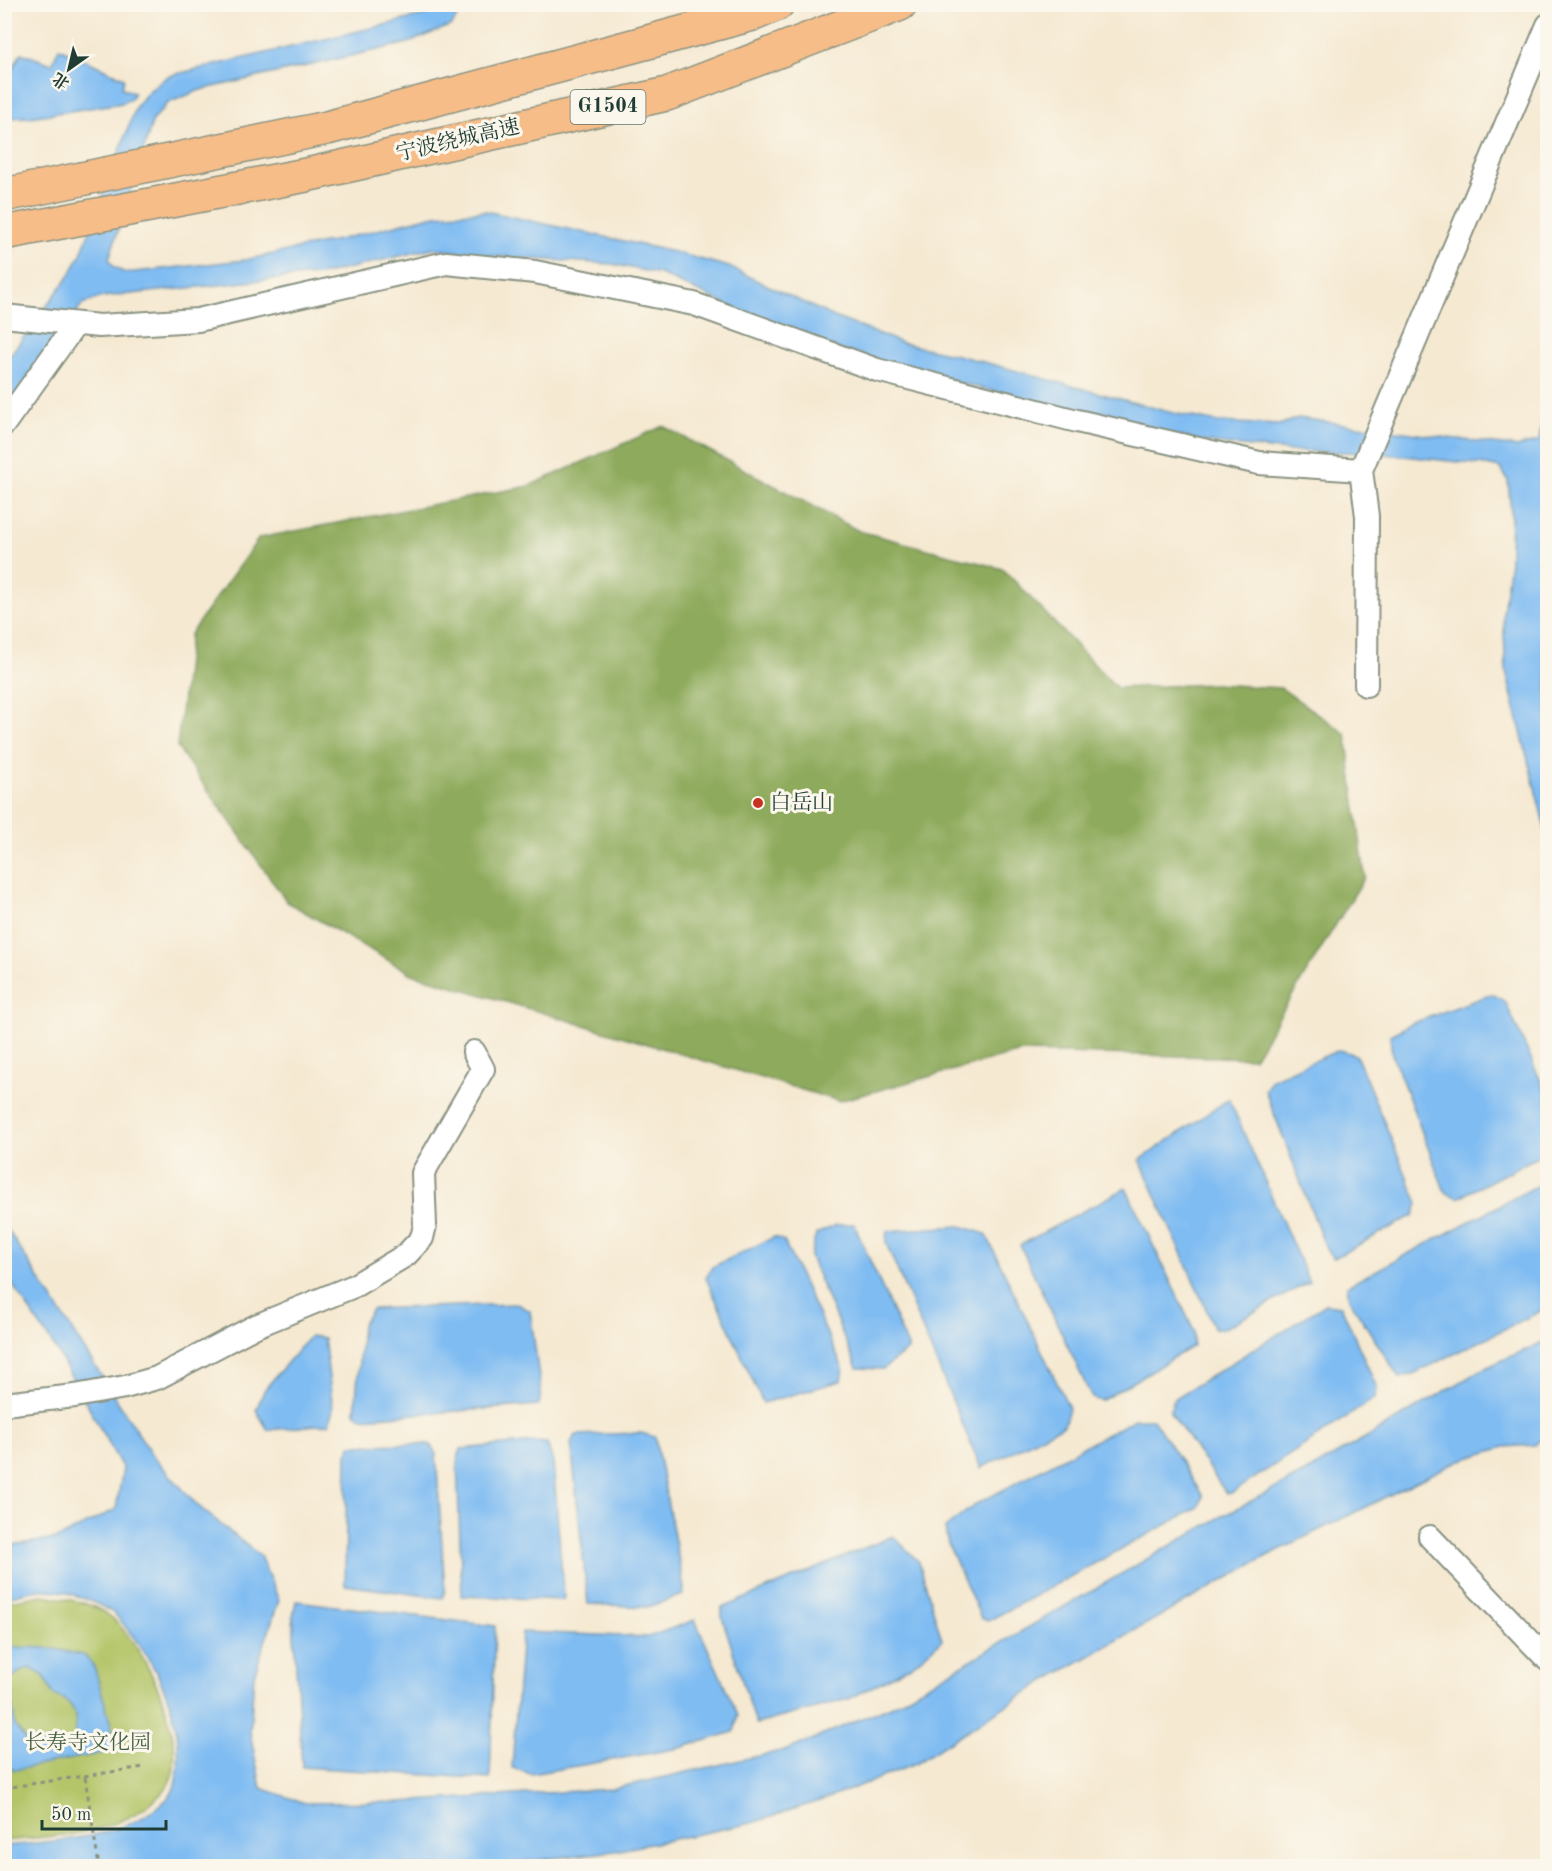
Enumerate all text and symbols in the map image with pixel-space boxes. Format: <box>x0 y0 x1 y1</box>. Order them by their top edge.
north arrow <box>39 39 99 99</box>
text: 北 <box>49 69 73 93</box>
road number: G1504 <box>570 90 646 124</box>
street label: 宁波绕城高速 <box>394 115 522 165</box>
place label: 白岳山 <box>770 791 833 814</box>
marker: 白岳山 <box>751 796 765 810</box>
park label: 长寿寺文化园 <box>25 1731 151 1754</box>
scale bar <box>42 1793 166 1831</box>
text: 50 m <box>51 1806 91 1824</box>

